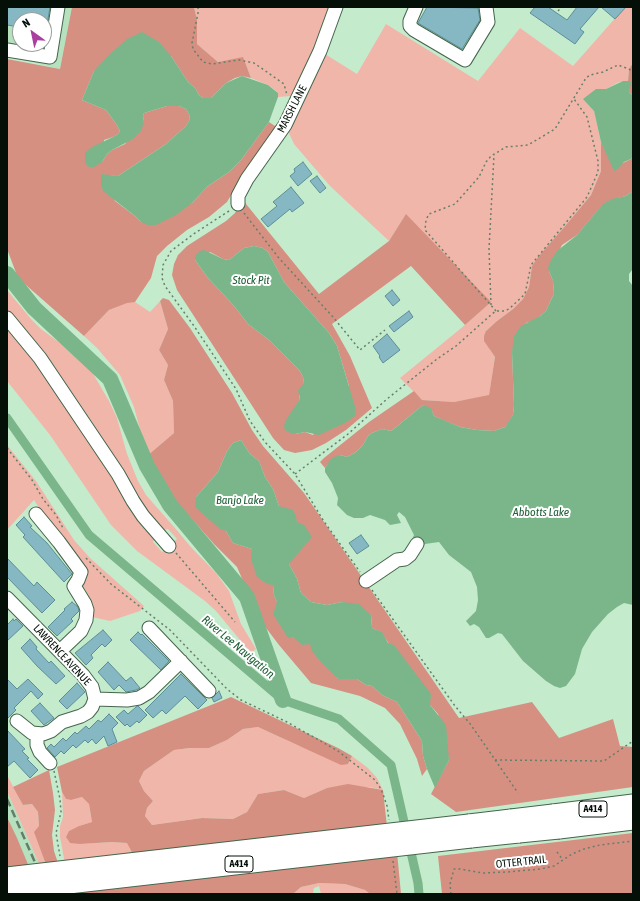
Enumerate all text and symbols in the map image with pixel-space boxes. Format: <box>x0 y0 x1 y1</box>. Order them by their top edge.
north arrow <box>12 12 52 52</box>
text: N <box>20 16 32 30</box>
street label: MARSH LANE <box>274 83 310 135</box>
water label: Stock Pit <box>232 273 270 287</box>
water label: Banjo Lake <box>216 493 264 507</box>
water label: Abbotts Lake <box>513 505 569 519</box>
water label: River Lee Navigation <box>199 612 277 682</box>
street label: LAWRENCE AVENUE <box>31 622 93 688</box>
road number: A414 <box>579 801 607 817</box>
street label: OTTER TRAIL <box>495 853 547 871</box>
road number: A414 <box>225 856 253 872</box>

